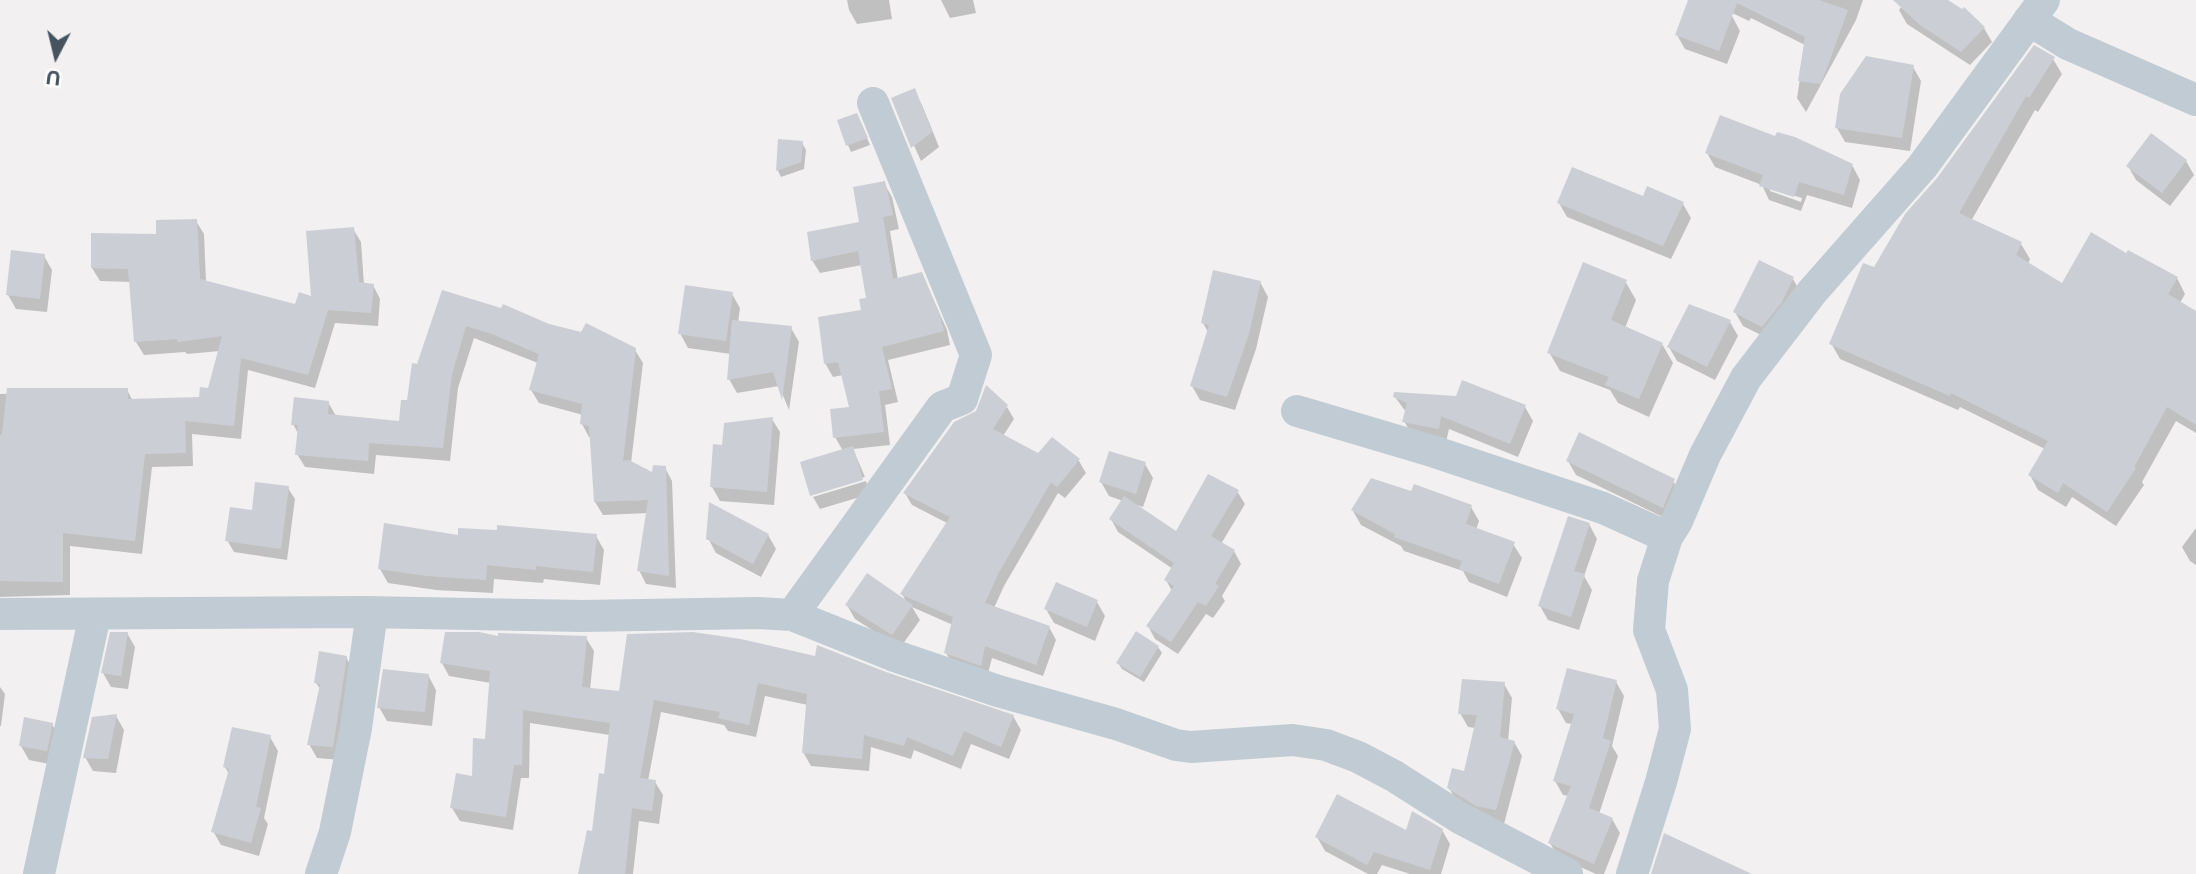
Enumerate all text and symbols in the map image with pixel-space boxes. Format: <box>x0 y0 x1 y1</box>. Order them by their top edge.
north arrow <box>21 21 91 91</box>
text: U <box>45 65 62 90</box>

